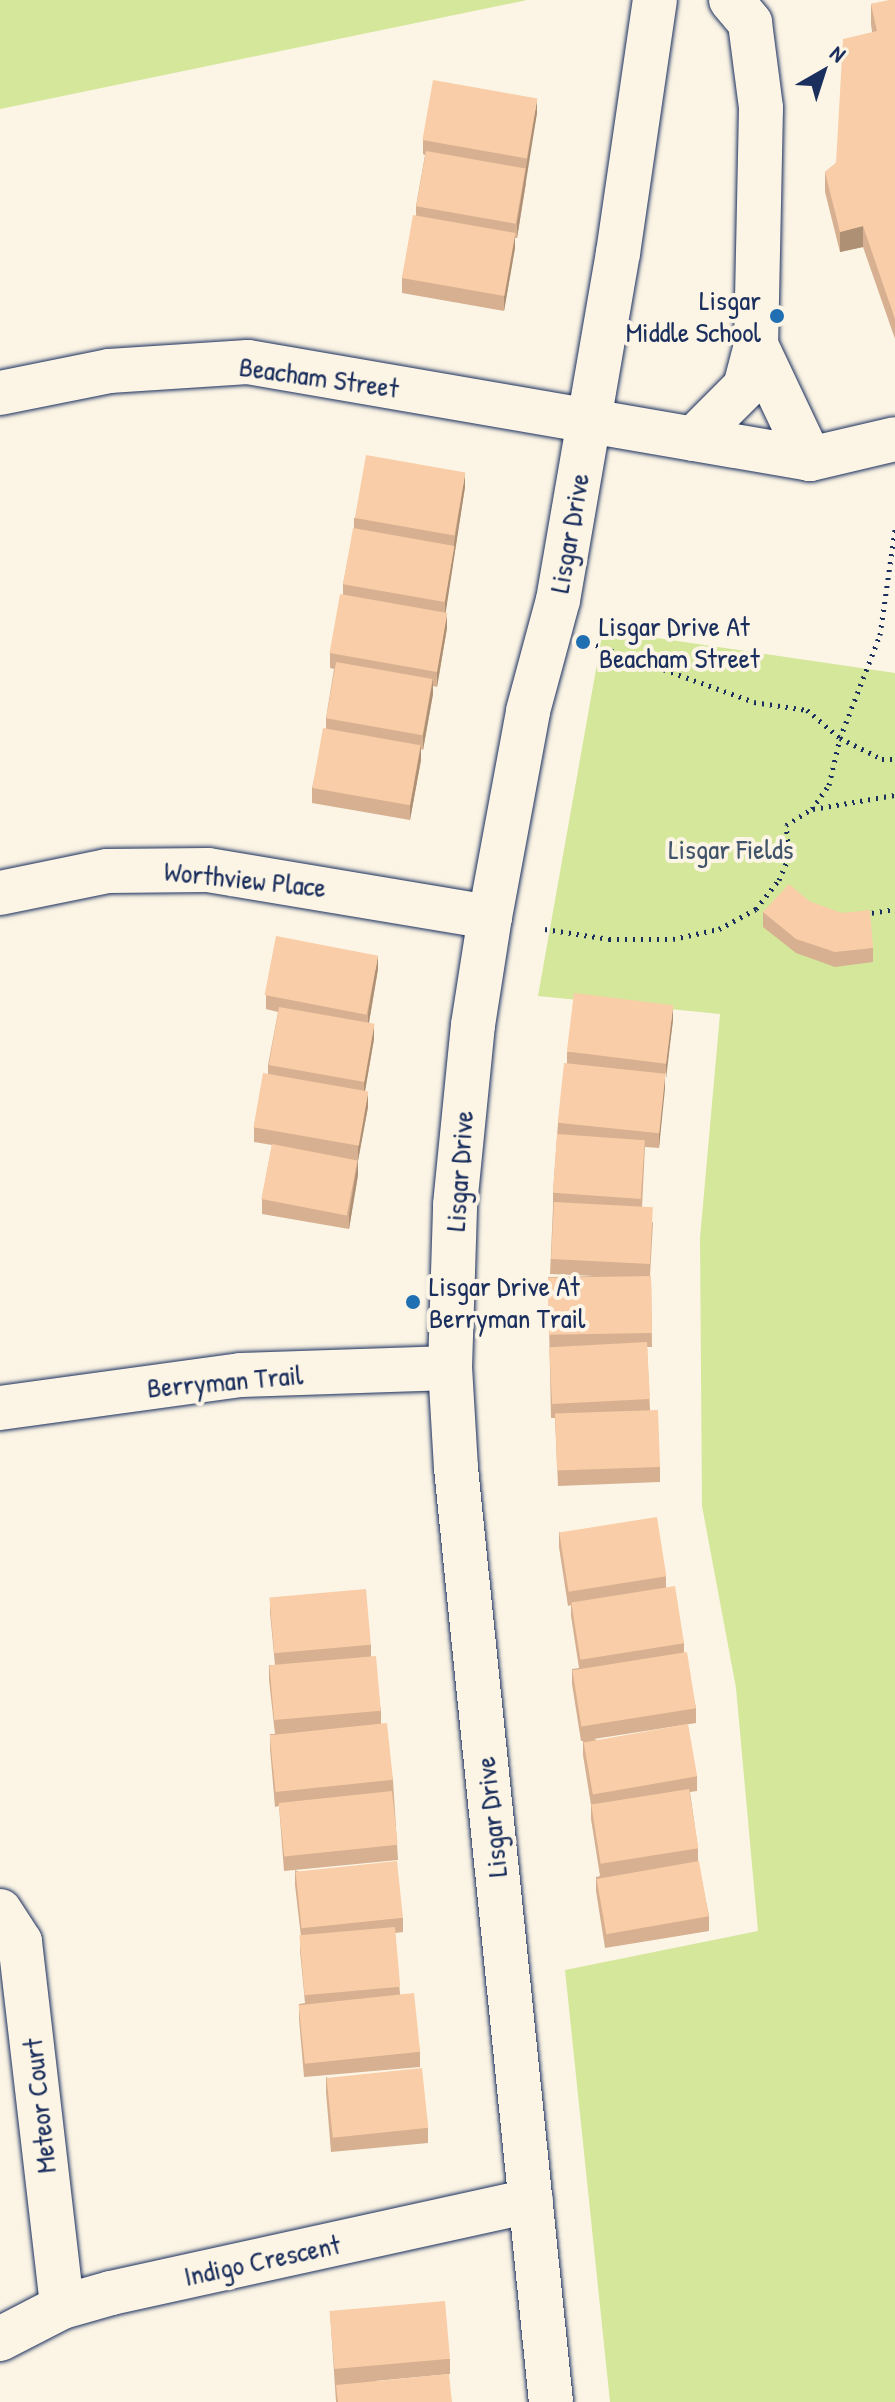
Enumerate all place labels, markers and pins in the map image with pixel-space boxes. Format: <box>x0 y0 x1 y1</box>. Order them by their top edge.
place label: Lisgar Middle School <box>626 283 761 349</box>
marker: Lisgar Middle School <box>768 307 786 325</box>
place label: Lisgar Drive At Beacham Street <box>599 609 760 675</box>
marker: Lisgar Drive At Beacham Street <box>574 633 592 651</box>
place label: Lisgar Drive At Berryman Trail <box>429 1269 585 1335</box>
marker: Lisgar Drive At Berryman Trail <box>404 1293 422 1311</box>

